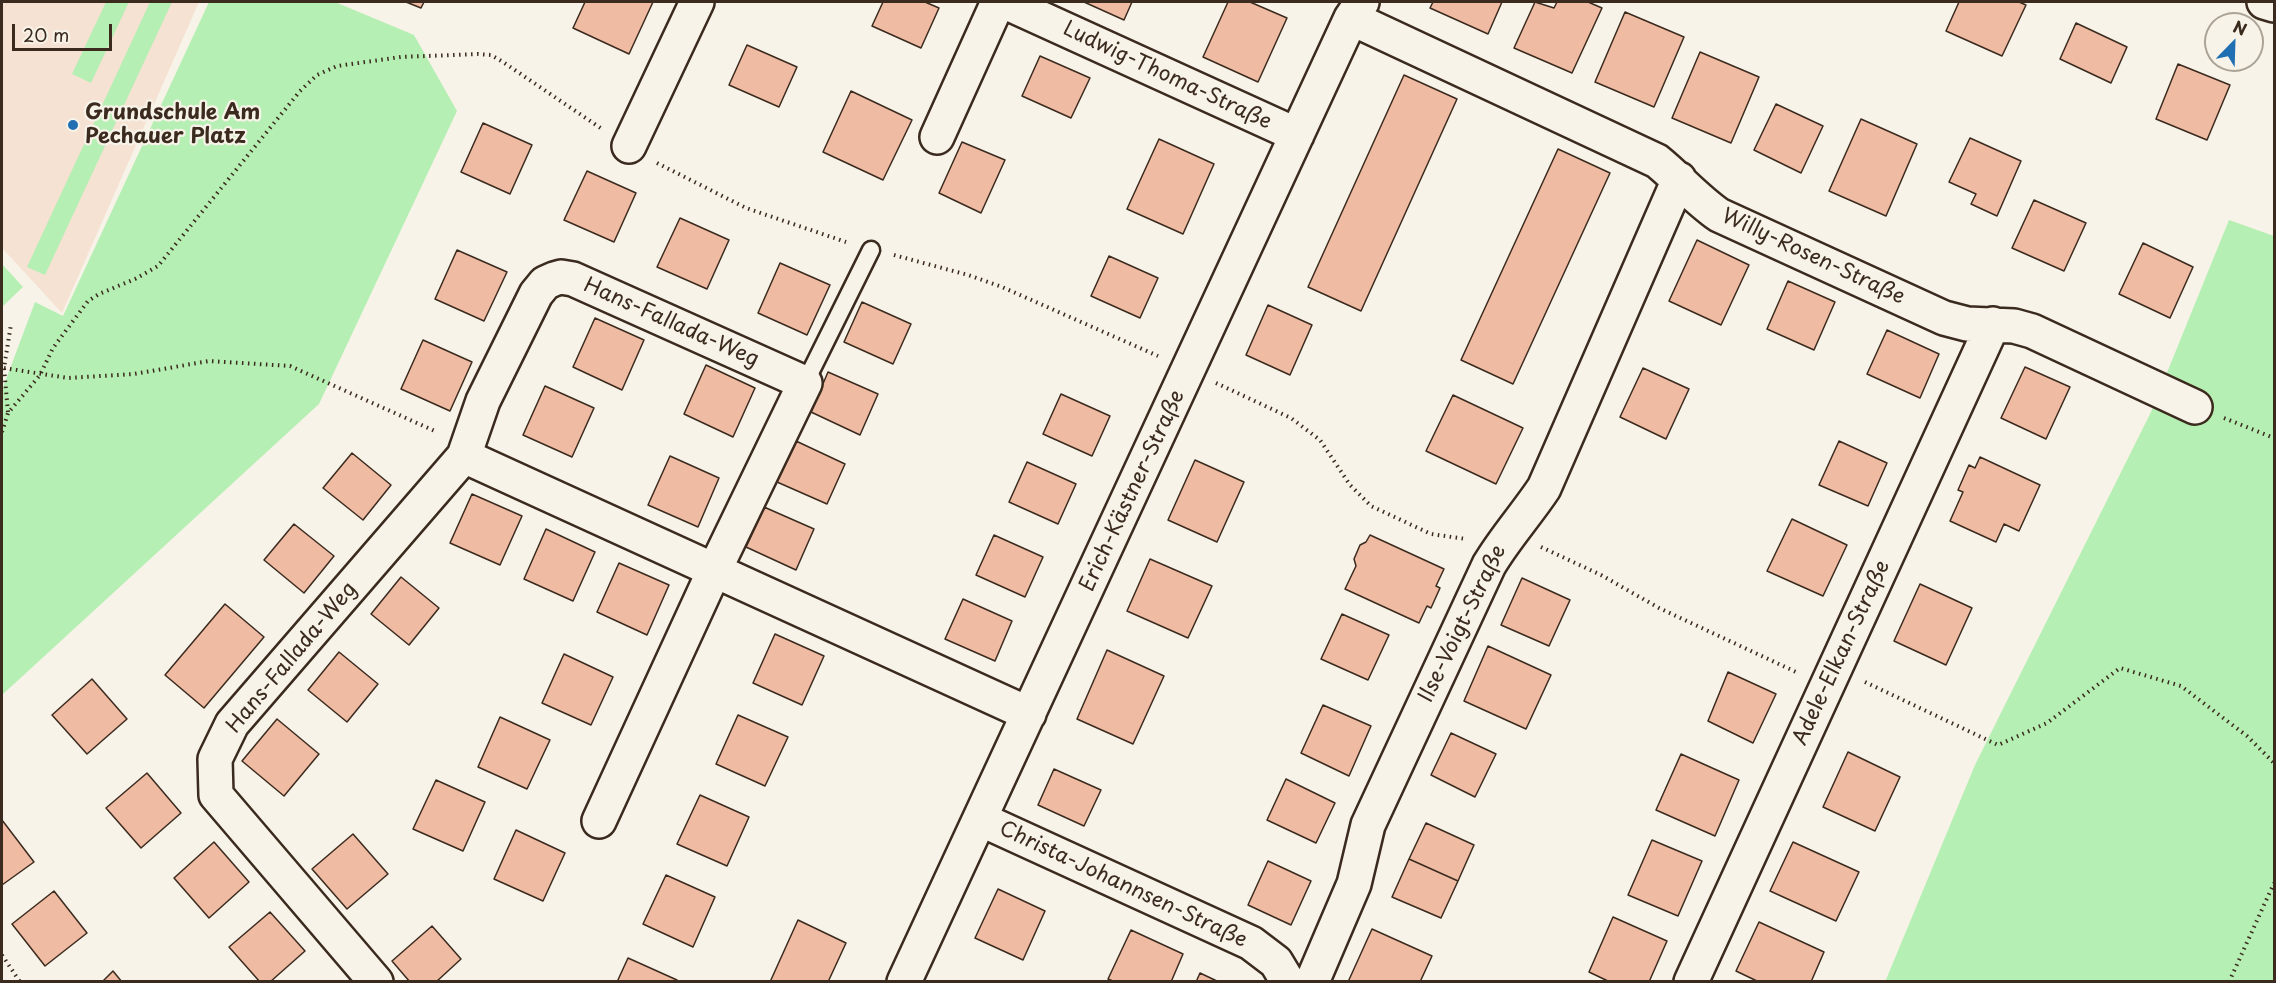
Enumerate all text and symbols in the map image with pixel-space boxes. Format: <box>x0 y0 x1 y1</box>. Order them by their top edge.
scale bar <box>15 12 116 50</box>
north arrow <box>2204 12 2264 72</box>
text: N <box>2230 14 2251 41</box>
street label: Ludwig-Thoma-Straße <box>1059 17 1275 135</box>
text: 20 m <box>23 21 69 48</box>
place label: Grundschule Am Pechauer Platz <box>85 100 260 150</box>
marker: Grundschule Am Pechauer Platz <box>66 118 80 132</box>
street label: Willy-Rosen-Straße <box>1717 203 1909 311</box>
street label: Hans-Fallada-Weg <box>579 273 763 373</box>
street label: Erich-Kästner-Straße <box>1075 386 1191 596</box>
street label: Ilse-Voigt-Straße <box>1414 541 1512 707</box>
street label: Adele-Elkan-Straße <box>1788 557 1896 749</box>
street label: Hans-Fallada-Weg <box>222 577 362 739</box>
street label: Christa-Johannsen-Straße <box>995 816 1251 954</box>

